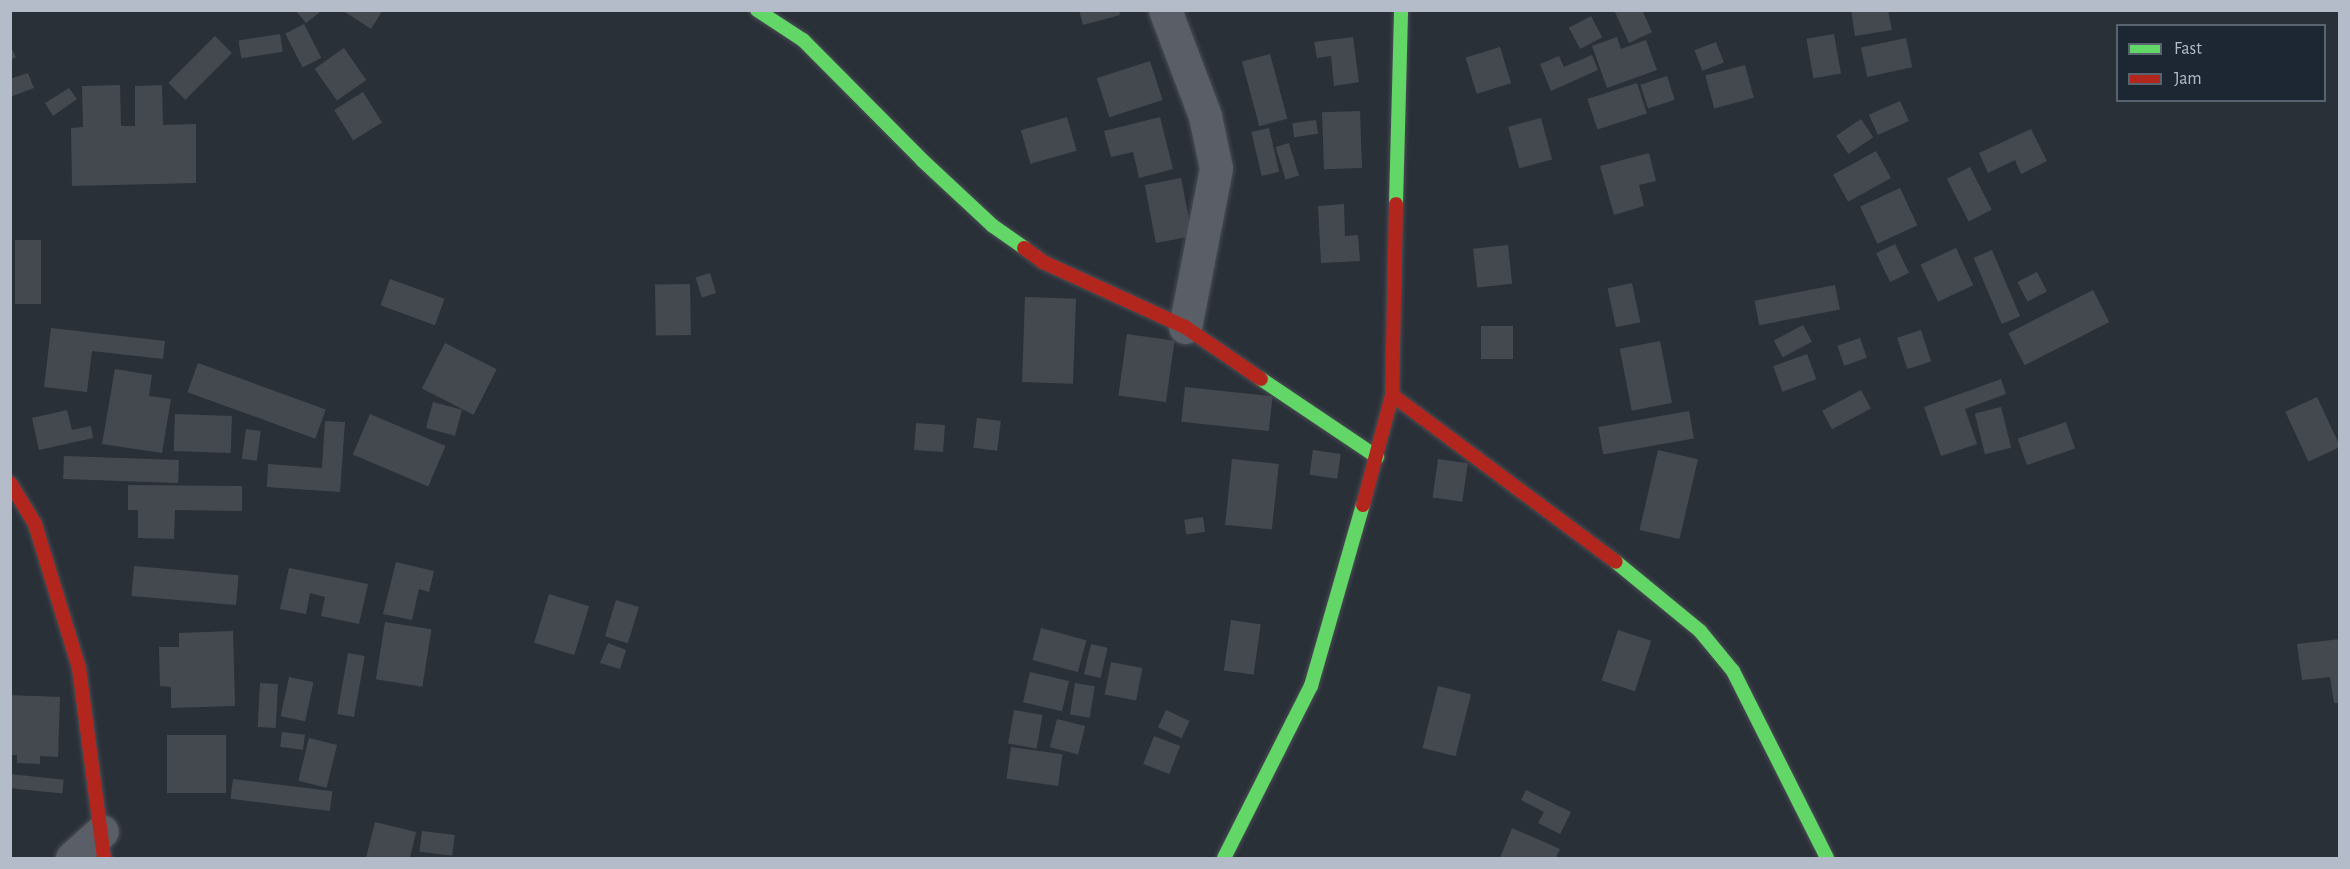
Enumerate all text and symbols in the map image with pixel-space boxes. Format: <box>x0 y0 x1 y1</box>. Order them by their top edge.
legend <box>2116 24 2326 102</box>
text: Fast <box>2174 40 2202 58</box>
text: Jam <box>2174 70 2202 88</box>

